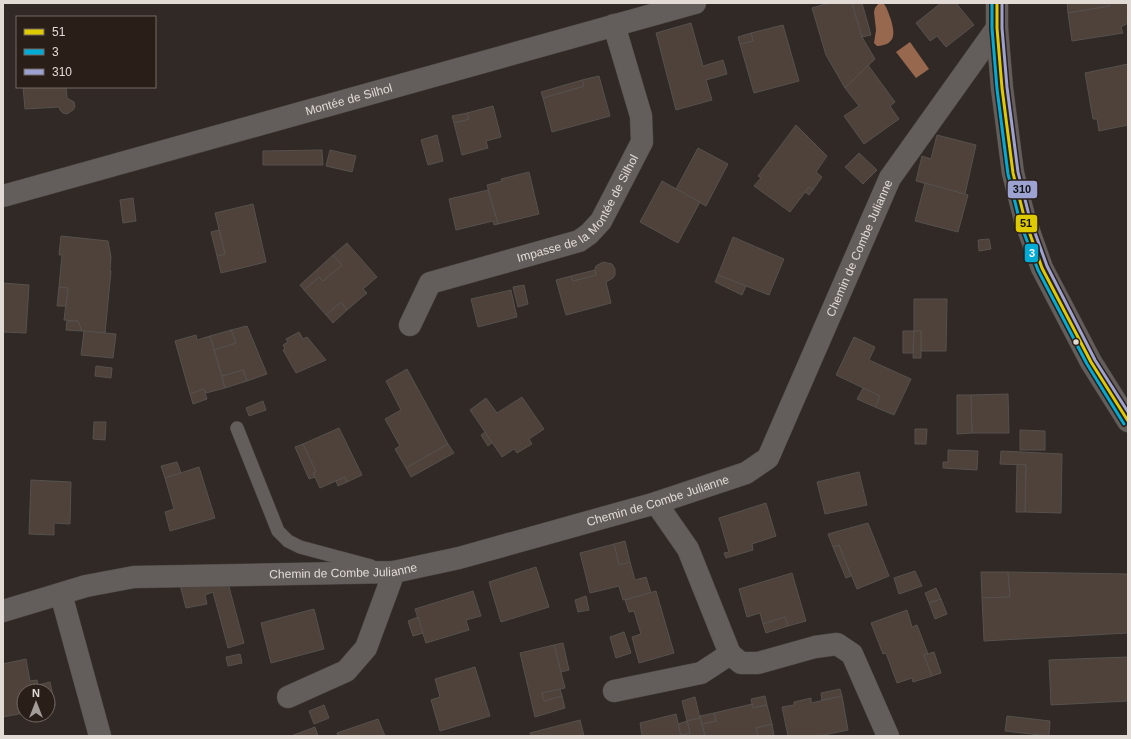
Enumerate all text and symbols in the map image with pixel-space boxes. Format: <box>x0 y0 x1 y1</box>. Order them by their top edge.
legend <box>16 16 156 88</box>
text: 51 <box>52 25 66 39</box>
text: 3 <box>52 45 59 59</box>
text: 310 <box>52 65 72 79</box>
street label: Montée de Silhol <box>304 81 394 118</box>
street label: Impasse de la Montée de Silhol <box>515 152 641 265</box>
street label: Chemin de Combe Julianne <box>823 177 896 319</box>
line badge: 310 <box>1007 180 1038 199</box>
text: 310 <box>1013 183 1031 195</box>
line badge: 51 <box>1015 214 1038 233</box>
text: 51 <box>1020 217 1032 229</box>
line badge: 3 <box>1024 243 1039 263</box>
text: 3 <box>1029 247 1035 259</box>
unlabelled marker <box>1071 337 1081 347</box>
street label: Chemin de Combe Julianne <box>585 472 731 529</box>
street label: Chemin de Combe Julianne <box>269 560 419 581</box>
north arrow <box>16 683 56 723</box>
text: N <box>32 687 40 699</box>

